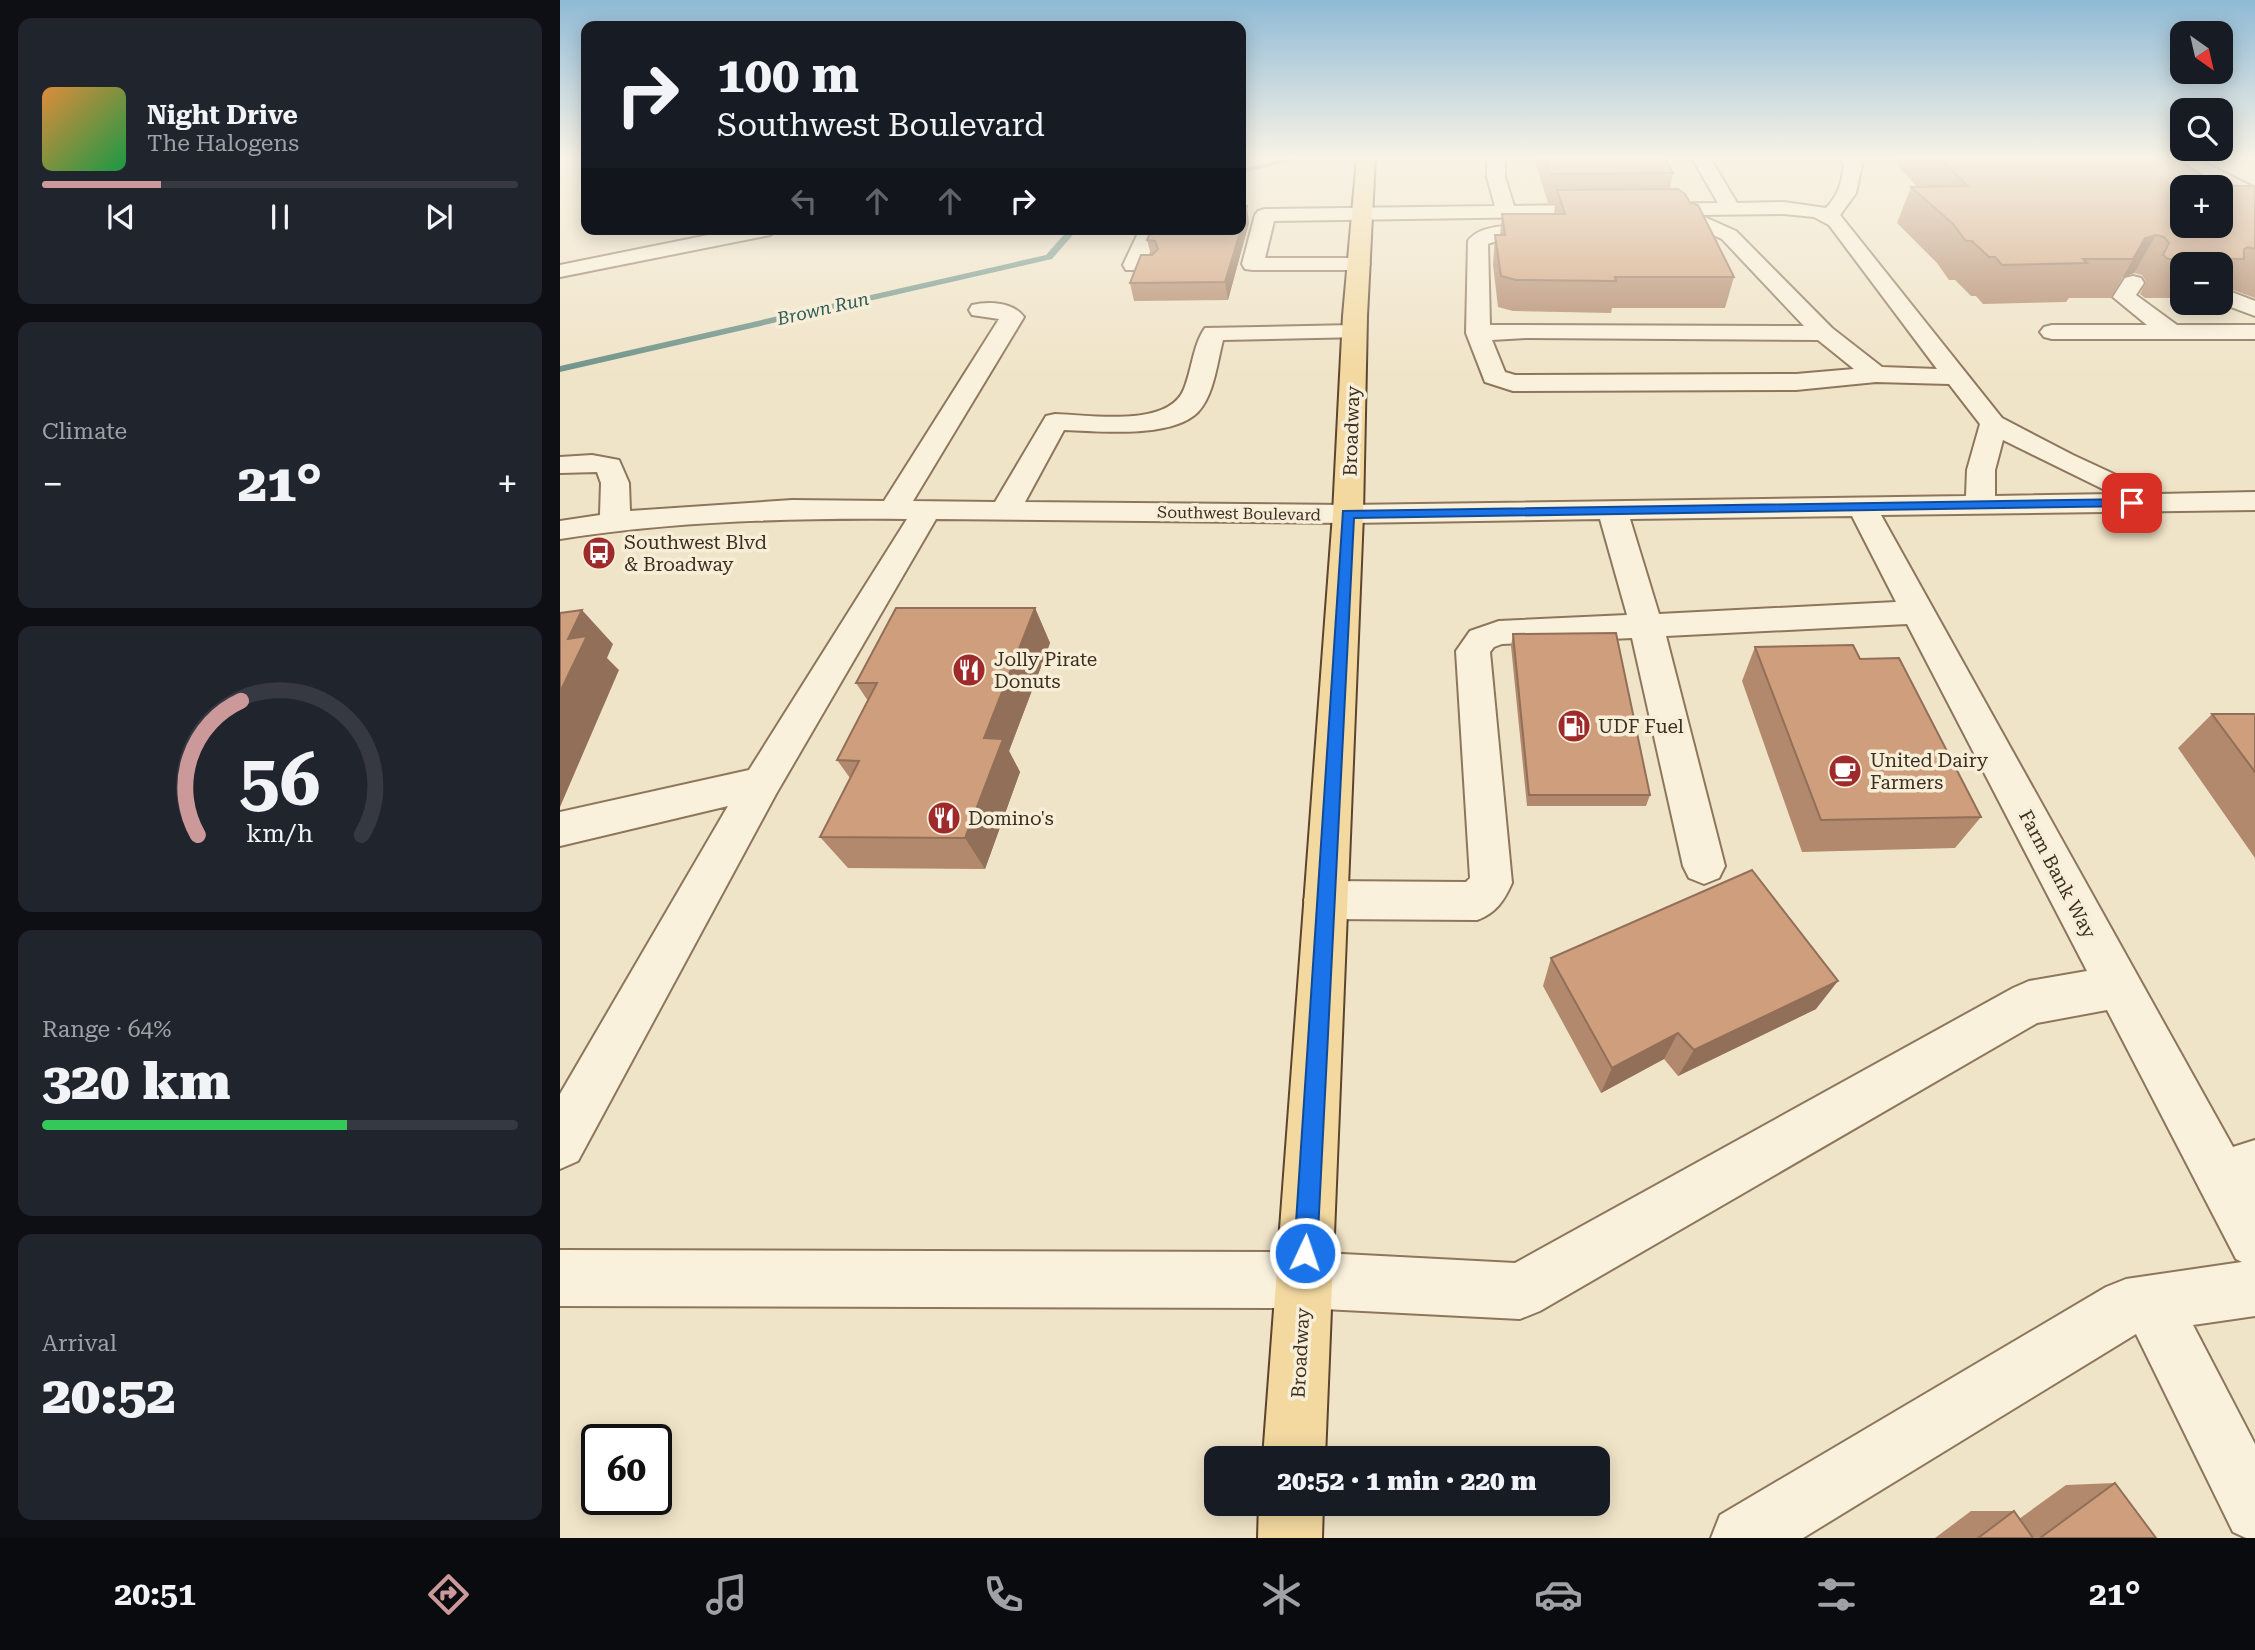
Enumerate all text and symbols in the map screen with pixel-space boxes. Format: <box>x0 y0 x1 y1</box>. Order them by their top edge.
north arrow <box>2170 21 2233 84</box>
map controls <box>2170 21 2233 315</box>
text: 100 m <box>717 47 859 104</box>
icon: right <box>602 49 693 140</box>
button: search <box>2170 98 2233 161</box>
text: Night Drive <box>147 100 298 130</box>
text: Southwest Boulevard <box>717 106 1045 144</box>
text: The Halogens <box>147 130 299 157</box>
button: + <box>2170 175 2233 238</box>
icon: left <box>785 182 823 220</box>
icon: ahead <box>858 182 896 220</box>
icon: ahead <box>931 182 969 220</box>
icon: right <box>1004 182 1042 220</box>
icon: previous <box>102 198 140 236</box>
icon: pause <box>261 198 299 236</box>
icon: next <box>420 198 458 236</box>
button: − <box>2170 252 2233 315</box>
water label: Brown Run <box>774 288 871 329</box>
street label: Broadway <box>1338 385 1365 477</box>
text: Climate <box>42 418 127 445</box>
text: 21° <box>238 453 322 514</box>
text: − <box>42 462 63 506</box>
text: + <box>497 462 518 506</box>
pin <box>2102 473 2162 533</box>
icon: arrive <box>2113 484 2151 522</box>
street label: Southwest Boulevard <box>1157 503 1321 524</box>
place label: Southwest Blvd & Broadway <box>624 531 767 576</box>
bus stop icon: Southwest Blvd & Broadway <box>580 534 618 572</box>
place label: Jolly Pirate Donuts <box>994 648 1097 693</box>
restaurant icon: Jolly Pirate Donuts <box>950 651 988 689</box>
fuel station icon: UDF Fuel <box>1555 707 1593 745</box>
place label: UDF Fuel <box>1598 715 1684 738</box>
text: 56 <box>239 738 321 823</box>
place label: United Dairy Farmers <box>1870 749 1989 794</box>
cafe icon: United Dairy Farmers <box>1826 752 1864 790</box>
restaurant icon: Domino's <box>925 799 963 837</box>
street label: Farm Bank Way <box>2014 806 2101 943</box>
place label: Domino's <box>968 807 1054 830</box>
text: km/h <box>247 819 313 848</box>
text: Range · 64% <box>42 1016 171 1043</box>
text: 320 km <box>42 1051 230 1112</box>
position arrow <box>1268 1216 1342 1290</box>
street label: Broadway <box>1287 1306 1314 1399</box>
text: Arrival <box>42 1330 117 1357</box>
text: 20:52 <box>42 1365 176 1426</box>
speed limit sign: 60 <box>581 1424 672 1515</box>
text: 20:52 · 1 min · 220 m <box>1277 1466 1537 1496</box>
icon: directions <box>424 1570 473 1619</box>
icon: music <box>702 1570 751 1619</box>
icon: phone <box>979 1570 1028 1619</box>
icon: climate <box>1257 1570 1306 1619</box>
icon: car <box>1534 1570 1583 1619</box>
icon: filters <box>1812 1570 1861 1619</box>
text: 20:51 <box>114 1575 196 1613</box>
text: 21° <box>2089 1575 2141 1613</box>

